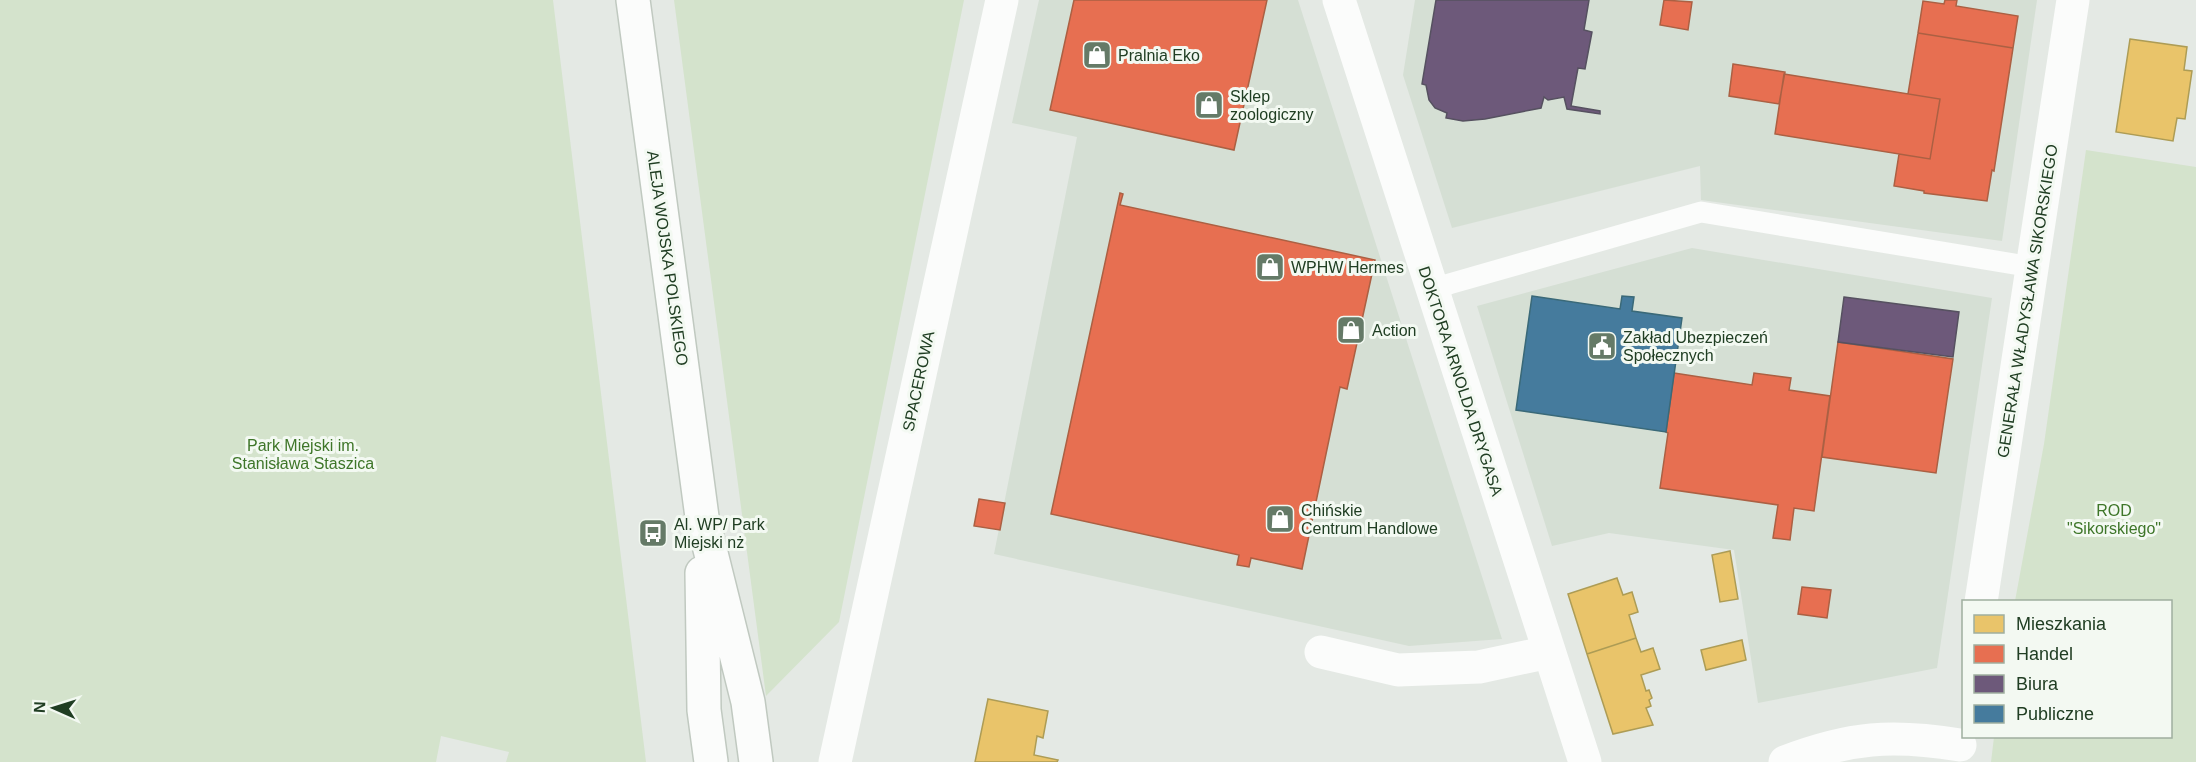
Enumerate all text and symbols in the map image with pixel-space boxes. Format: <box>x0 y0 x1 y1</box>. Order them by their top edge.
shop icon: Pralnia Eko <box>1081 39 1113 71</box>
place label: Pralnia Eko <box>1118 47 1200 64</box>
place label: Sklep zoologiczny <box>1230 88 1314 123</box>
shop icon: Sklep zoologiczny <box>1193 89 1225 121</box>
street label: GENERAŁA WŁADYSŁAWA SIKORSKIEGO <box>1994 143 2061 459</box>
street label: ALEJA WOJSKA POLSKIEGO <box>644 149 691 367</box>
shop icon: WPHW Hermes <box>1254 251 1286 283</box>
place label: WPHW Hermes <box>1291 259 1404 276</box>
street label: DOKTORA ARNOLDA DRYGASA <box>1415 264 1506 498</box>
shop icon: Action <box>1335 314 1367 346</box>
place label: Action <box>1372 322 1416 339</box>
street label: SPACEROWA <box>900 329 937 433</box>
place label: Zakład Ubezpieczeń Społecznych <box>1623 329 1768 364</box>
public building icon: Zakład Ubezpieczeń Społecznych <box>1586 330 1618 362</box>
park label: Park Miejski im. Stanisława Staszica <box>232 437 374 472</box>
place label: Chińskie Centrum Handlowe <box>1301 502 1438 537</box>
park label: ROD "Sikorskiego" <box>2067 502 2161 537</box>
shop icon: Chińskie Centrum Handlowe <box>1264 503 1296 535</box>
place label: Al. WP/ Park Miejski nż <box>674 516 766 551</box>
bus stop icon: Al. WP/ Park Miejski nż <box>637 517 669 549</box>
legend <box>1962 600 2172 738</box>
text: Mieszkania <box>2016 614 2107 634</box>
text: Handel <box>2016 644 2073 664</box>
text: Biura <box>2016 674 2059 694</box>
north arrow <box>24 678 84 738</box>
text: N <box>31 701 48 713</box>
text: Publiczne <box>2016 704 2094 724</box>

